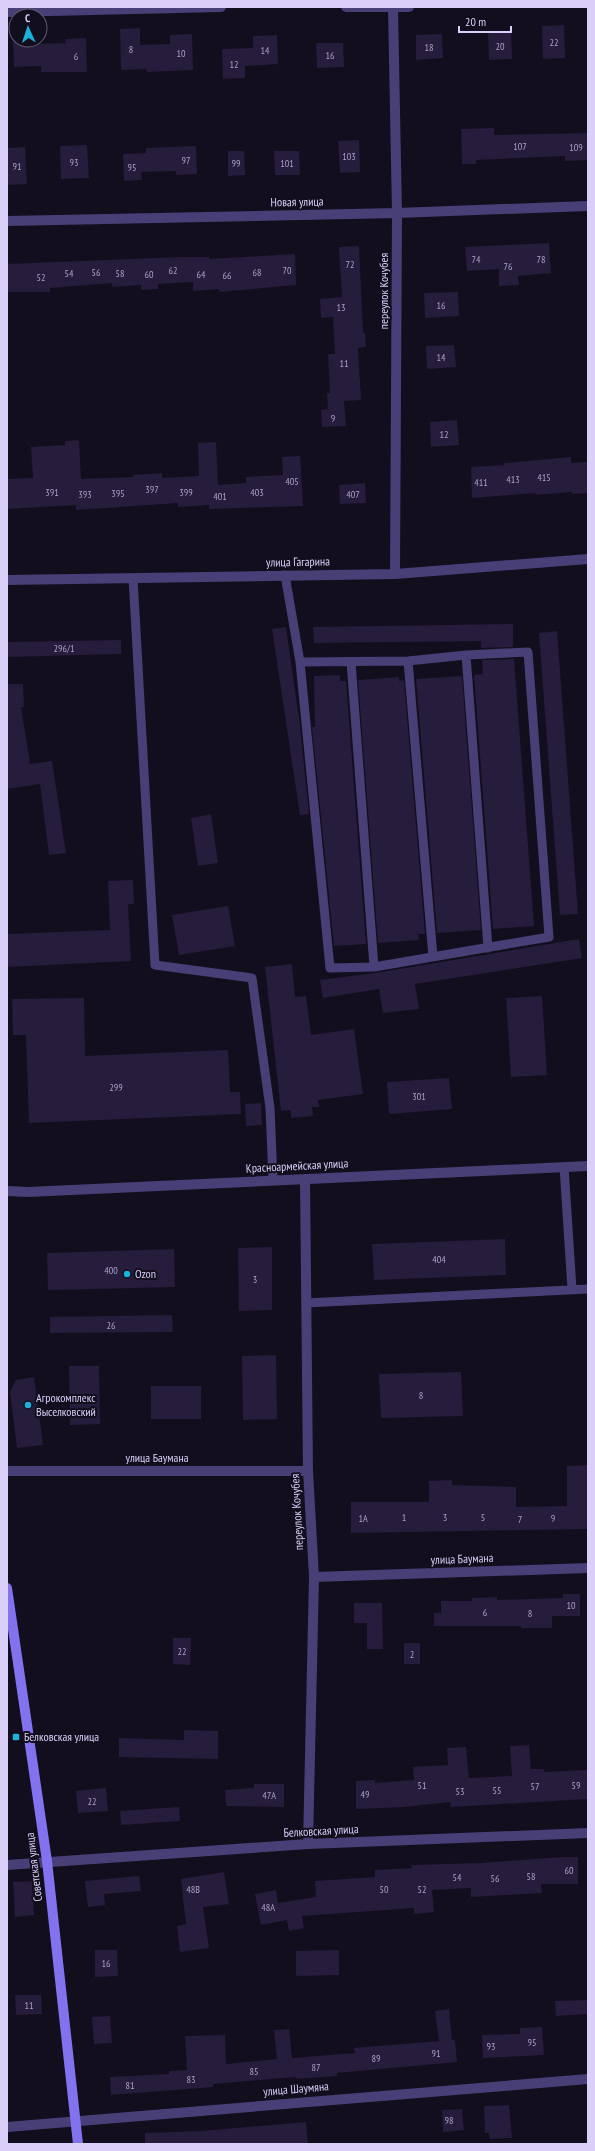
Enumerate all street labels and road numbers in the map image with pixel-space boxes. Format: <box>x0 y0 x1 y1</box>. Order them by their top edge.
street label: Новая улица <box>270 194 324 209</box>
street label: переулок Кочубея <box>376 252 391 329</box>
street label: улица Гагарина <box>266 553 330 570</box>
street label: Красноармейская улица <box>245 1155 349 1176</box>
street label: улица Баумана <box>126 1450 189 1465</box>
street label: переулок Кочубея <box>287 1473 306 1551</box>
street label: улица Баумана <box>430 1550 494 1567</box>
street label: Белковская улица <box>283 1821 359 1840</box>
street label: Советская улица <box>22 1832 45 1902</box>
street label: улица Шаумяна <box>263 2078 330 2099</box>

